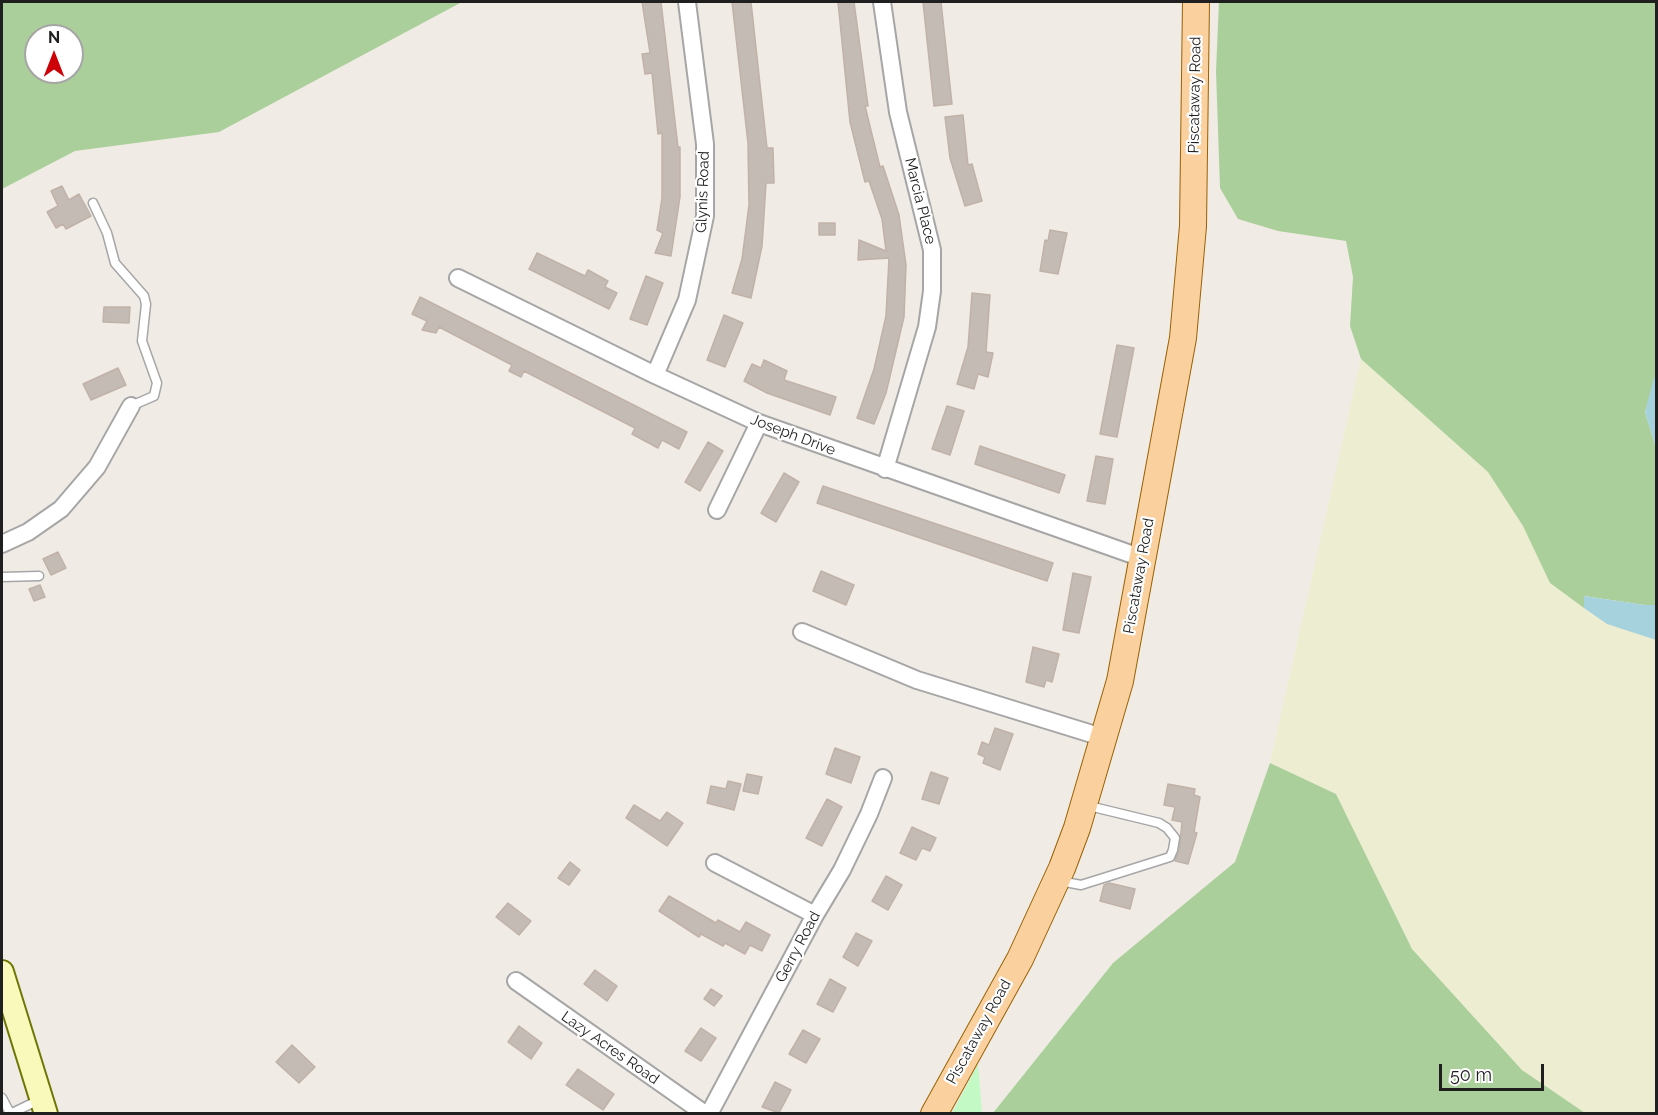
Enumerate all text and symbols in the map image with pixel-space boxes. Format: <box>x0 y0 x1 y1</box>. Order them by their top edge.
north arrow <box>24 24 84 84</box>
text: N <box>48 28 60 47</box>
street label: Piscataway Road <box>1185 36 1205 154</box>
street label: Glynis Road <box>693 151 713 233</box>
street label: Marcia Place <box>901 156 939 246</box>
street label: Joseph Drive <box>748 411 838 459</box>
street label: Piscataway Road <box>1120 517 1158 635</box>
street label: Gerry Road <box>772 908 824 986</box>
street label: Piscataway Road <box>943 976 1015 1088</box>
street label: Lazy Acres Road <box>558 1008 662 1088</box>
scale bar <box>1442 1052 1547 1090</box>
text: 50 m <box>1450 1064 1492 1085</box>

